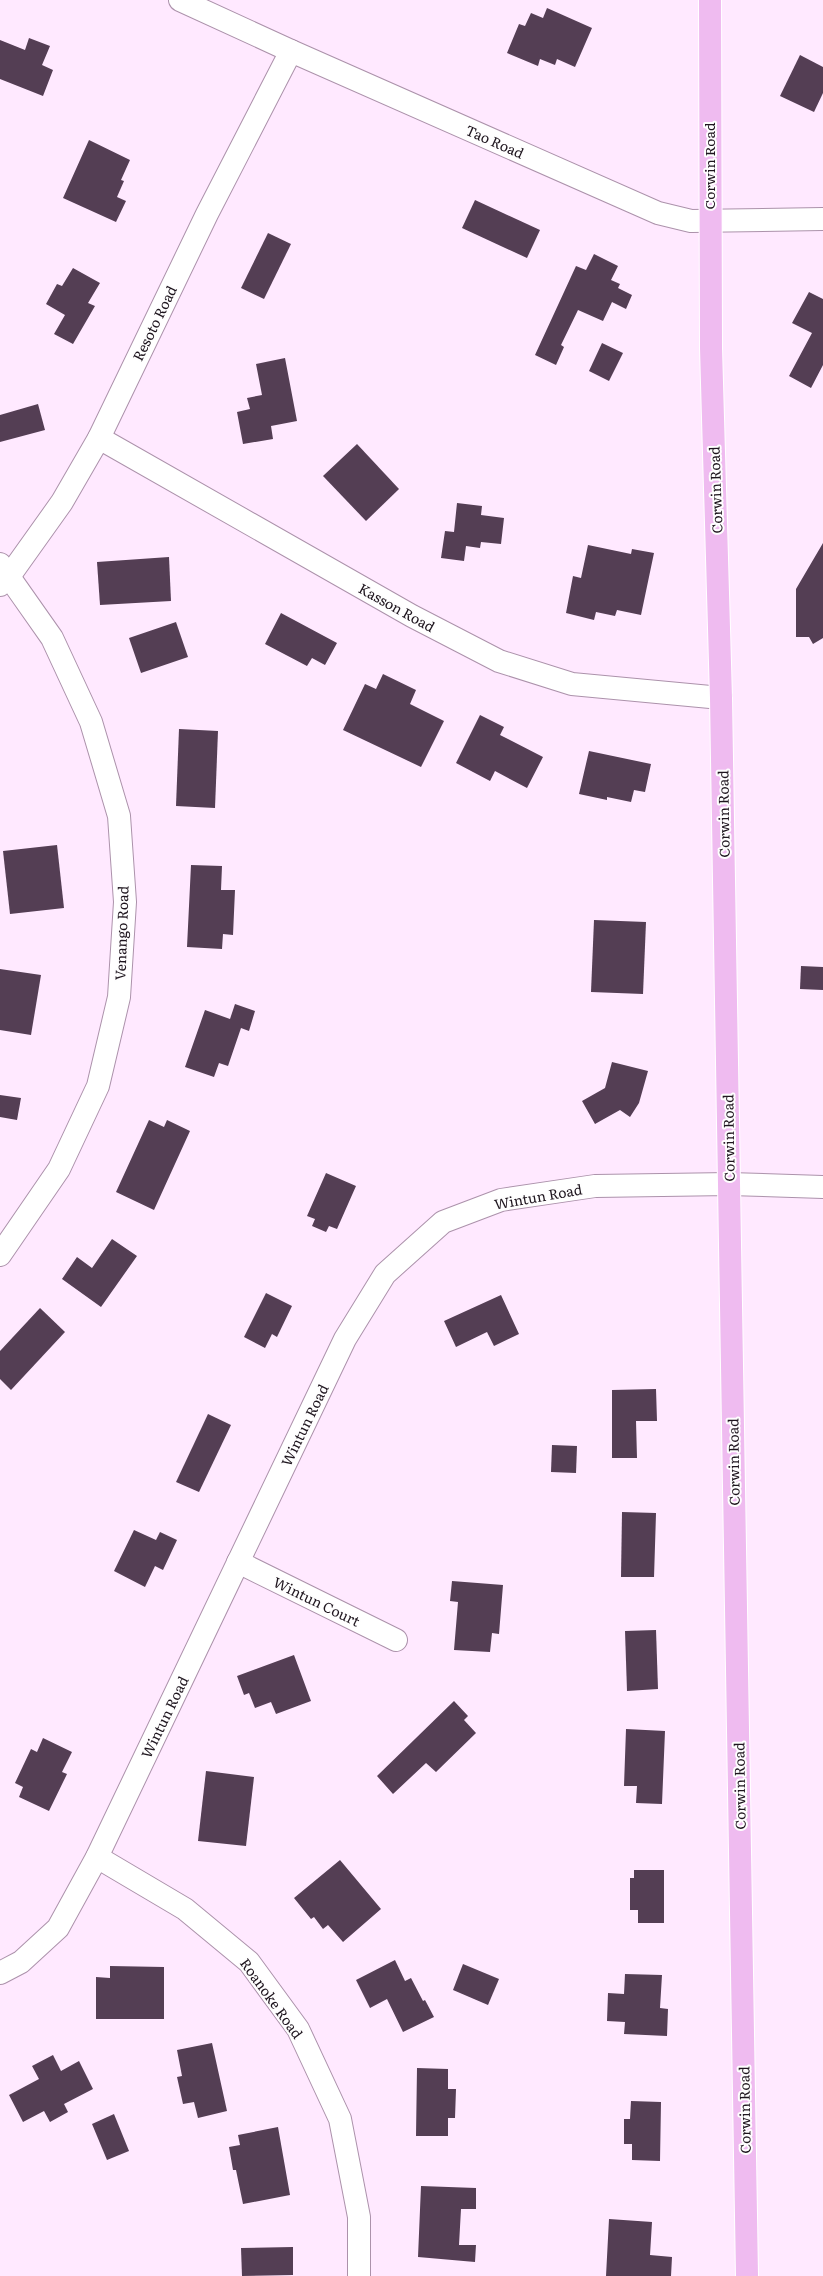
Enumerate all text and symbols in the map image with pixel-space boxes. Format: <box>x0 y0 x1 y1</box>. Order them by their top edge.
street label: Tao Road <box>463 119 528 163</box>
street label: Corwin Road <box>699 122 719 210</box>
street label: Resoto Road <box>127 282 181 364</box>
street label: Corwin Road <box>703 446 727 534</box>
street label: Kasson Road <box>355 578 439 636</box>
street label: Corwin Road <box>712 770 734 858</box>
street label: Venango Road <box>109 885 133 981</box>
street label: Corwin Road <box>717 1094 739 1182</box>
street label: Wintun Road <box>492 1178 584 1214</box>
street label: Wintun Road <box>276 1380 333 1469</box>
street label: Corwin Road <box>722 1418 744 1506</box>
street label: Wintun Court <box>270 1571 364 1631</box>
street label: Wintun Road <box>136 1672 193 1761</box>
street label: Corwin Road <box>728 1742 750 1830</box>
street label: Roanoke Road <box>236 1954 308 2043</box>
street label: Corwin Road <box>733 2066 755 2154</box>

